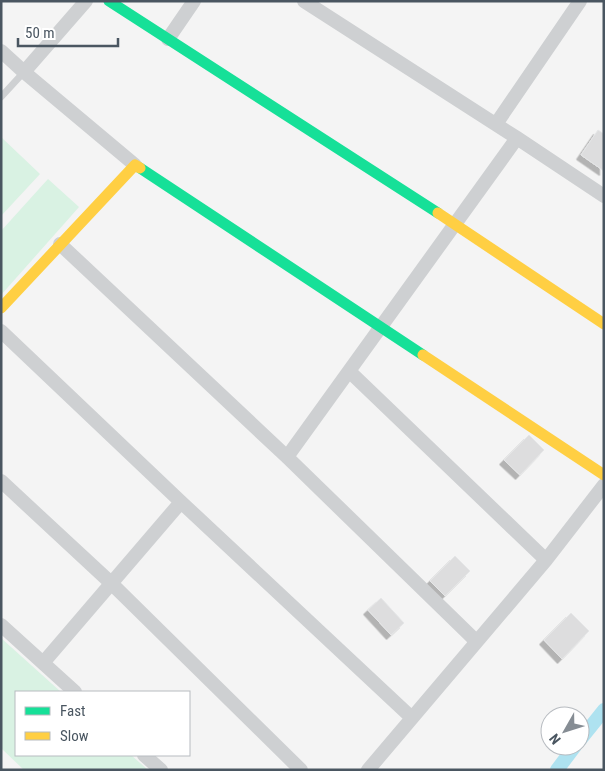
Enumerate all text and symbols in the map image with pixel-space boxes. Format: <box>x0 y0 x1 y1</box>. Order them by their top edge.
scale bar <box>18 15 118 47</box>
text: 50 m <box>25 24 55 42</box>
legend <box>15 691 190 756</box>
text: Fast <box>60 702 85 720</box>
north arrow <box>540 706 590 756</box>
text: Slow <box>60 727 89 745</box>
text: N <box>546 731 564 748</box>

